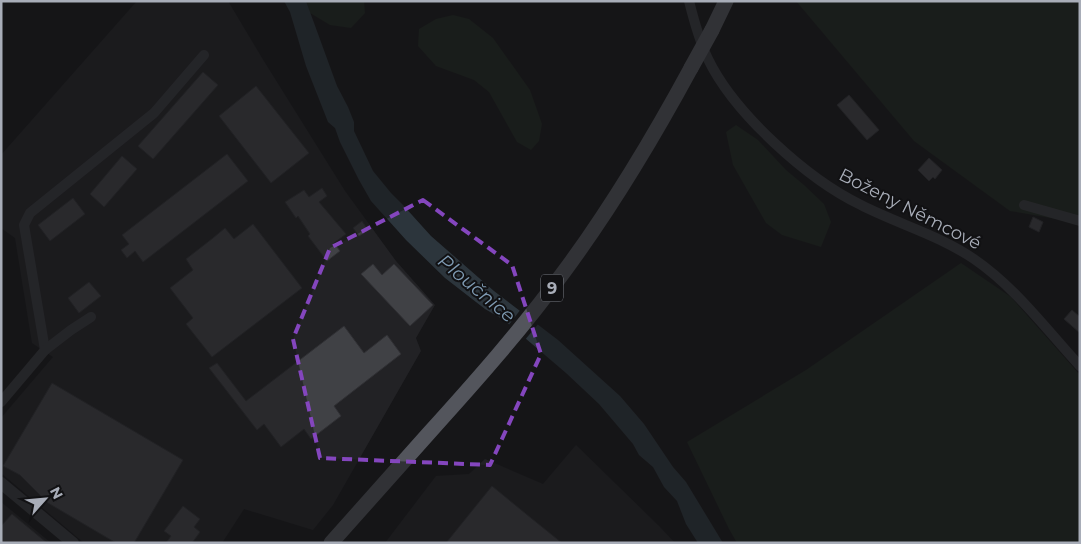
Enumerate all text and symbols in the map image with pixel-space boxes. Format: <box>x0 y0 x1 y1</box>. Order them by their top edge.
street label: Boženy Němcové <box>835 164 985 254</box>
water label: Ploučnice <box>433 249 520 327</box>
road number: 9 <box>541 274 563 302</box>
north arrow <box>20 474 70 524</box>
text: N <box>46 484 67 502</box>

